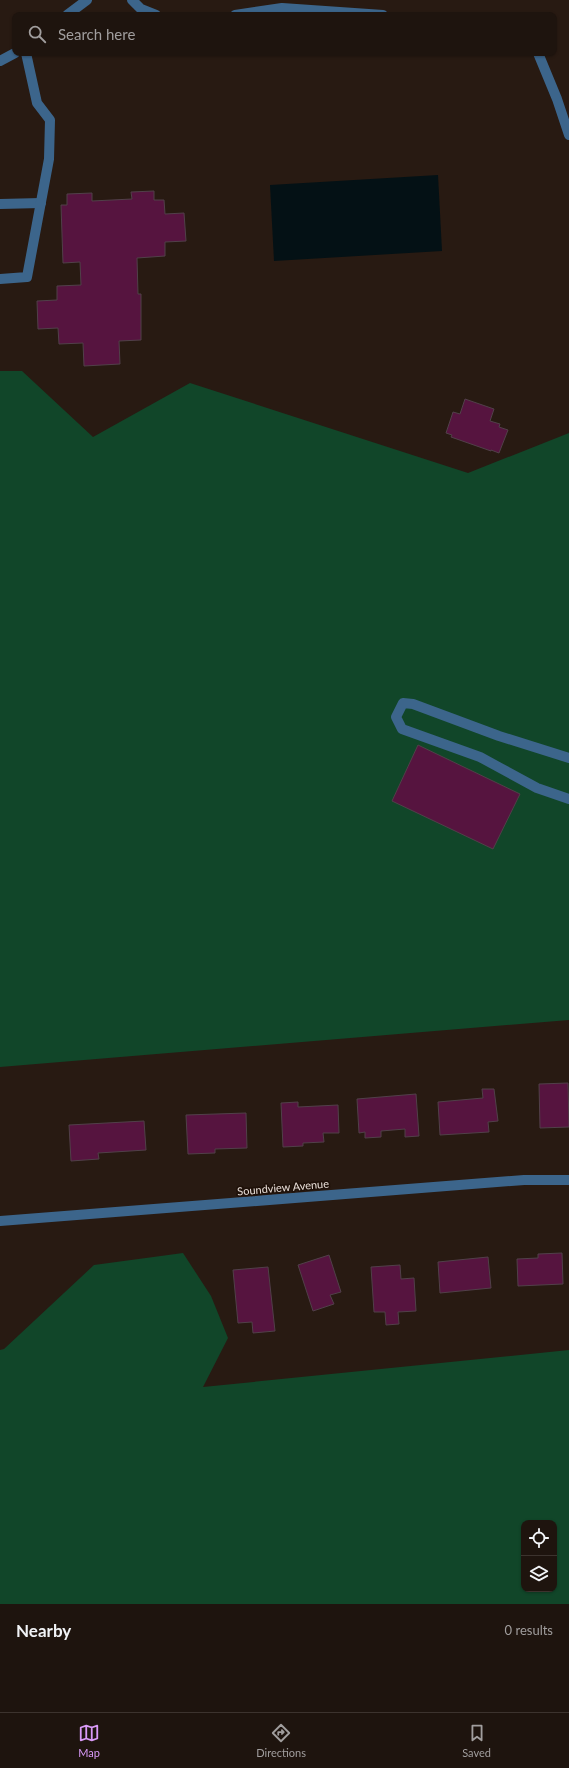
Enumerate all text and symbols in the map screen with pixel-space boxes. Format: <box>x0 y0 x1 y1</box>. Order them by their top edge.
search box <box>12 12 557 56</box>
icon: search <box>26 23 48 45</box>
text: Search here <box>58 25 135 43</box>
street label: Soundview Avenue <box>237 1177 330 1197</box>
map controls <box>521 1520 557 1592</box>
button: locate <box>521 1520 557 1556</box>
button: layers <box>521 1556 557 1592</box>
text: Nearby <box>16 1620 71 1641</box>
text: 0 results <box>505 1622 553 1638</box>
tab: Map <box>78 1722 100 1759</box>
tab: Directions <box>256 1722 306 1759</box>
tab: Saved <box>462 1722 491 1759</box>

